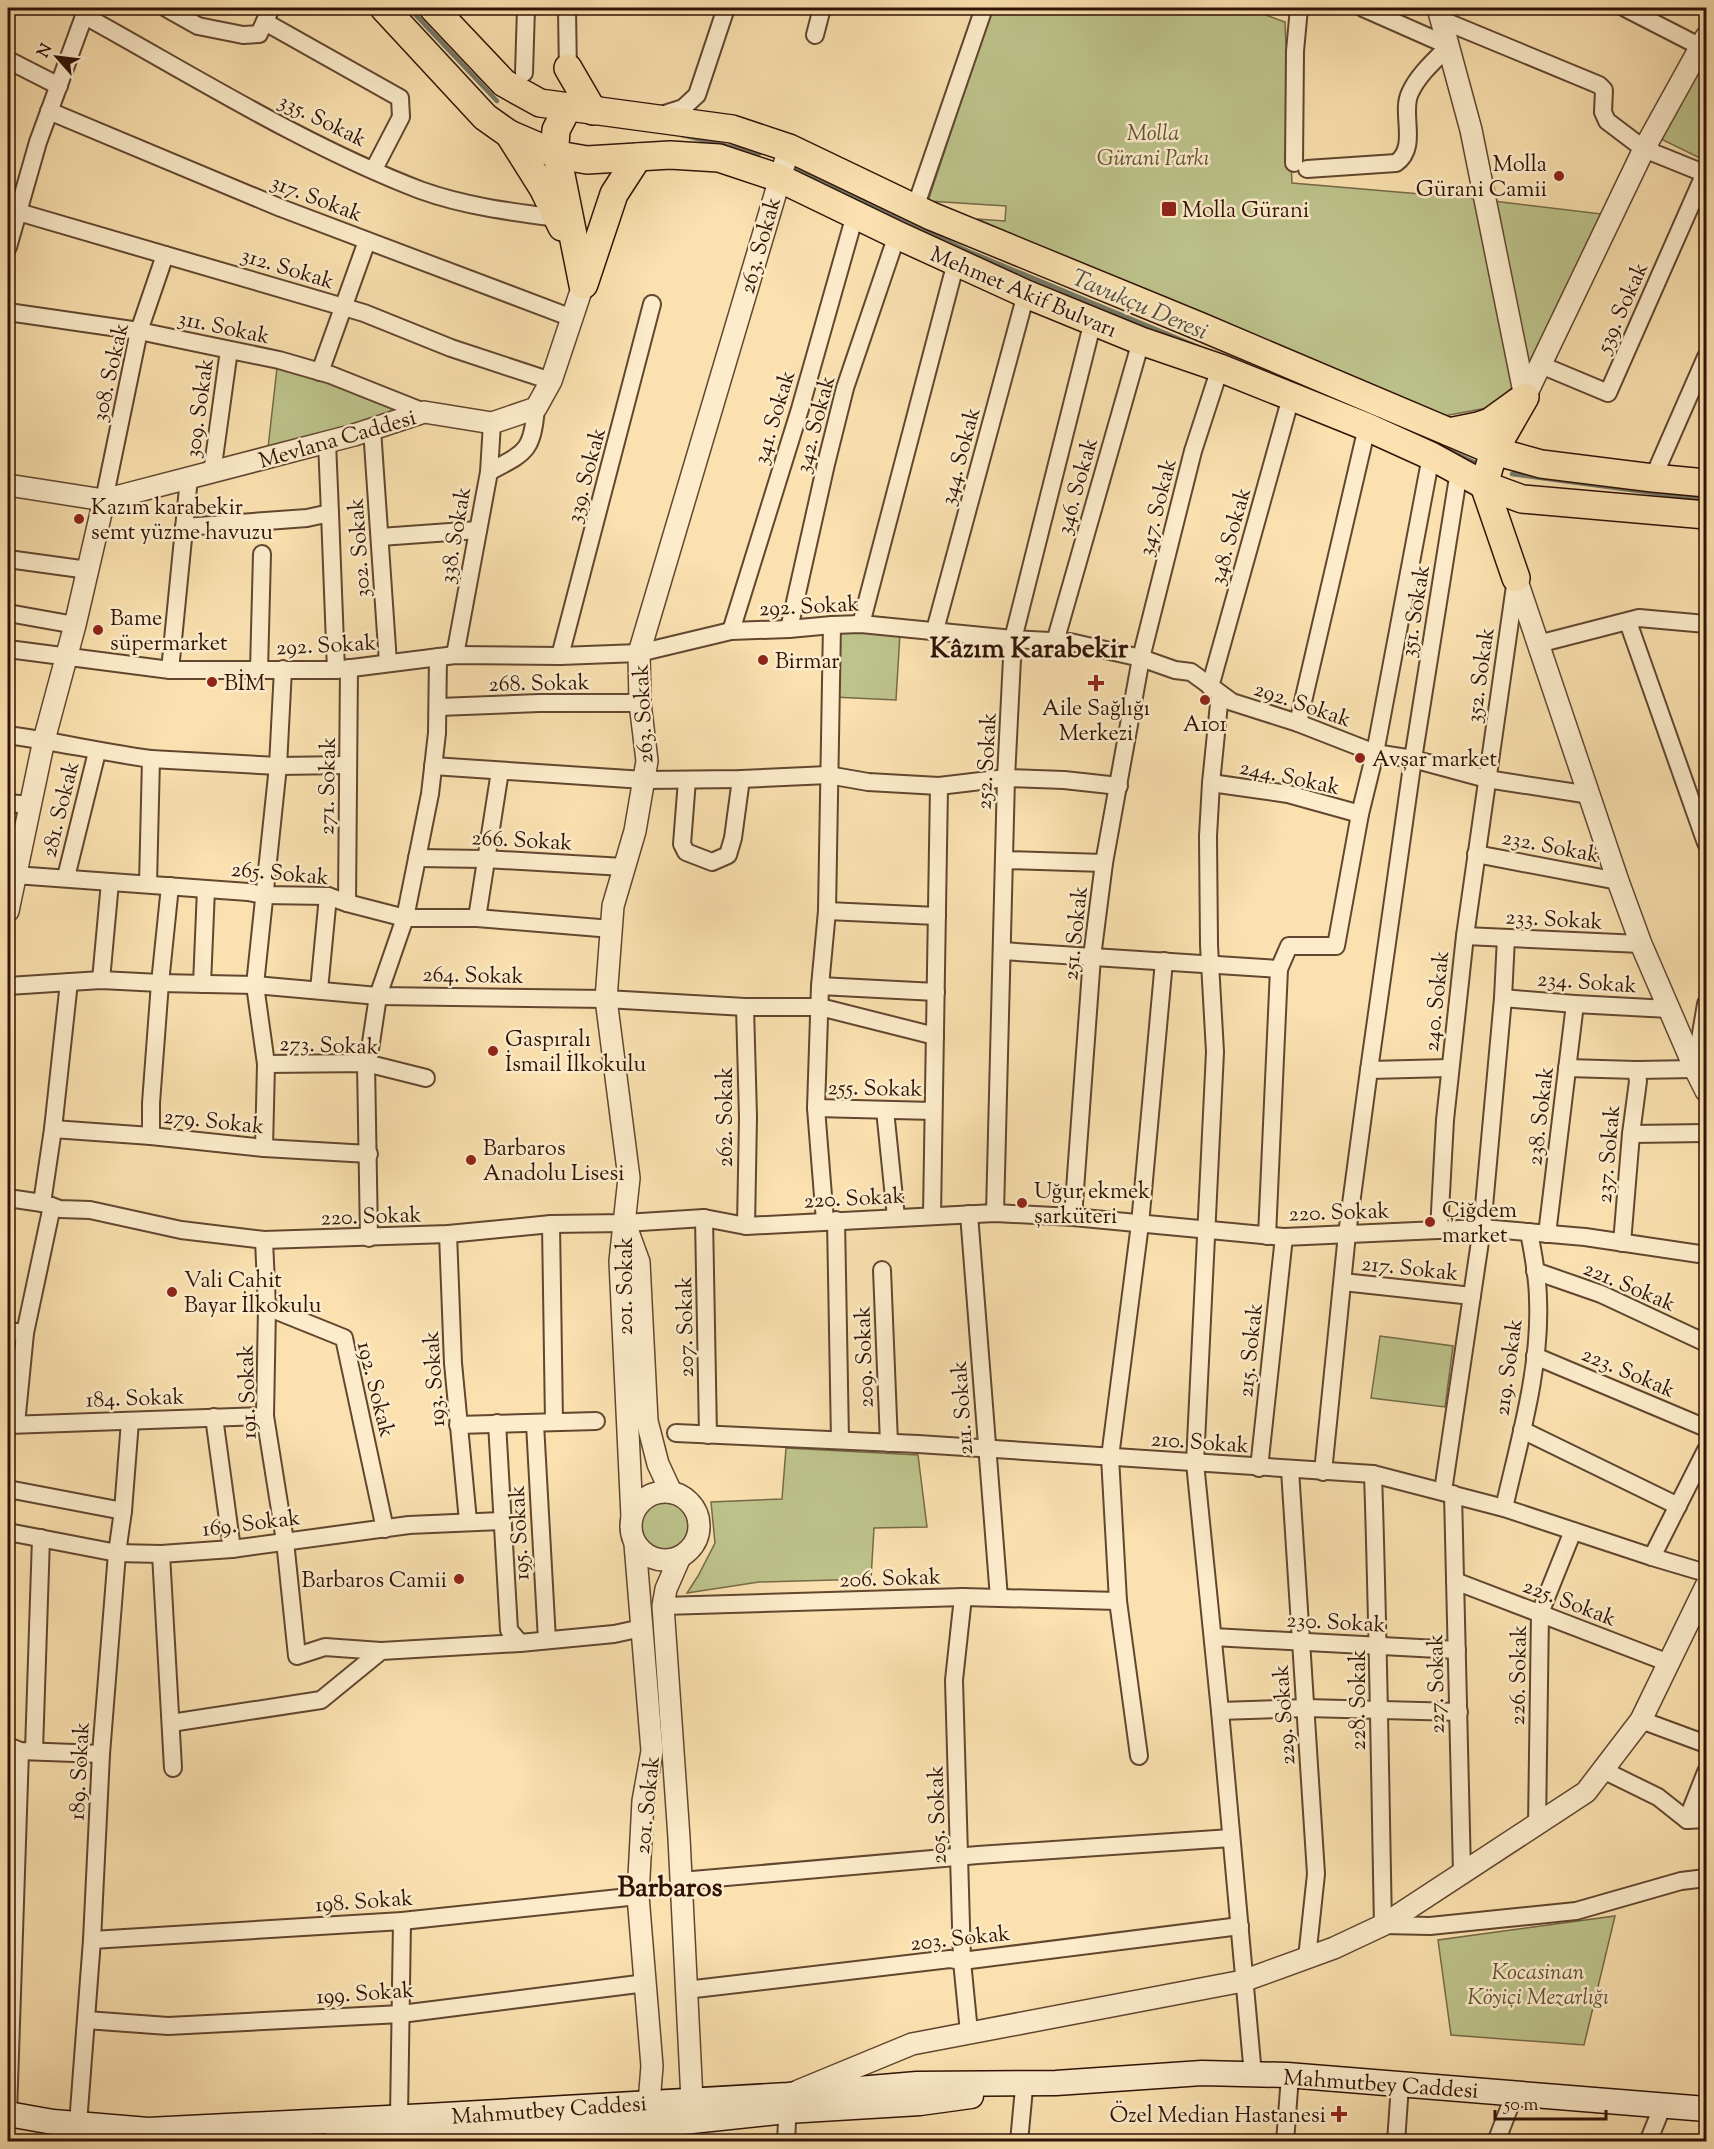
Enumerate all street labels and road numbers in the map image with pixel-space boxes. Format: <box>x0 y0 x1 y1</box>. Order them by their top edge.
street label: 335. Sokak <box>272 87 371 157</box>
street label: 317. Sokak <box>265 168 366 232</box>
street label: 263. Sokak <box>733 194 791 298</box>
street label: Mehmet Akif Bulvarı <box>925 240 1121 348</box>
street label: 312. Sokak <box>237 241 338 299</box>
street label: 539. Sokak <box>1589 258 1658 361</box>
street label: 311. Sokak <box>174 304 272 354</box>
street label: 308. Sokak <box>85 320 139 425</box>
street label: 309. Sokak <box>178 356 224 460</box>
street label: 341. Sokak <box>746 367 805 469</box>
street label: 342. Sokak <box>789 372 845 477</box>
street label: Mevlana Caddesi <box>255 403 420 479</box>
street label: 344. Sokak <box>933 404 990 509</box>
street label: 339. Sokak <box>560 424 616 527</box>
street label: 346. Sokak <box>1050 434 1108 539</box>
street label: 347. Sokak <box>1131 456 1186 560</box>
street label: 348. Sokak <box>1203 484 1261 589</box>
street label: 338. Sokak <box>433 485 481 587</box>
street label: 302. Sokak <box>342 497 380 599</box>
street label: 351. Sokak <box>1394 563 1440 660</box>
street label: 292. Sokak <box>758 589 860 627</box>
street label: 352. Sokak <box>1459 626 1505 725</box>
street label: 292. Sokak <box>275 628 377 666</box>
street label: 263. Sokak <box>626 663 664 764</box>
street label: 268. Sokak <box>488 668 590 702</box>
street label: 292. Sokak <box>1249 674 1355 737</box>
street label: 252. Sokak <box>969 712 1007 811</box>
street label: 271. Sokak <box>312 737 346 835</box>
street label: 244. Sokak <box>1236 753 1343 805</box>
street label: 281. Sokak <box>35 758 89 861</box>
street label: 266. Sokak <box>471 823 573 861</box>
street label: 232. Sokak <box>1499 823 1602 873</box>
street label: 265. Sokak <box>229 855 330 895</box>
street label: 251. Sokak <box>1056 885 1098 982</box>
street label: 233. Sokak <box>1504 902 1603 940</box>
street label: 240. Sokak <box>1417 949 1459 1054</box>
street label: 264. Sokak <box>422 960 524 994</box>
street label: 234. Sokak <box>1536 965 1638 1003</box>
street label: 273. Sokak <box>279 1029 379 1065</box>
street label: 238. Sokak <box>1520 1065 1564 1168</box>
street label: 262. Sokak <box>711 1067 743 1167</box>
street label: 255. Sokak <box>827 1073 923 1107</box>
street label: 279. Sokak <box>162 1102 266 1144</box>
street label: 237. Sokak <box>1590 1104 1630 1205</box>
street label: 220. Sokak <box>803 1181 905 1219</box>
street label: 220. Sokak <box>1288 1196 1390 1232</box>
street label: 220. Sokak <box>320 1200 422 1236</box>
street label: 201. Sokak <box>611 1237 643 1335</box>
street label: 217. Sokak <box>1360 1249 1460 1291</box>
street label: 221. Sokak <box>1578 1254 1680 1322</box>
street label: 207. Sokak <box>670 1276 704 1378</box>
street label: 215. Sokak <box>1231 1302 1273 1399</box>
street label: 209. Sokak <box>848 1305 884 1408</box>
street label: 219. Sokak <box>1487 1317 1533 1418</box>
street label: 193. Sokak <box>417 1330 455 1428</box>
street label: 192. Sokak <box>347 1338 401 1441</box>
street label: 223. Sokak <box>1576 1340 1680 1408</box>
street label: 191. Sokak <box>231 1344 267 1440</box>
street label: 211. Sokak <box>945 1359 983 1456</box>
street label: 184. Sokak <box>85 1382 185 1418</box>
street label: 210. Sokak <box>1150 1425 1250 1463</box>
street label: 195. Sokak <box>503 1485 539 1581</box>
street label: 169. Sokak <box>201 1503 302 1547</box>
street label: 206. Sokak <box>839 1562 942 1598</box>
street label: 225. Sokak <box>1518 1571 1620 1636</box>
street label: 230. Sokak <box>1285 1605 1386 1643</box>
street label: 226. Sokak <box>1503 1625 1537 1726</box>
street label: 227. Sokak <box>1421 1634 1455 1734</box>
street label: 228. Sokak <box>1344 1650 1376 1750</box>
street label: 229. Sokak <box>1267 1663 1305 1766</box>
street label: 189. Sokak <box>62 1721 100 1821</box>
street label: 201. Sokak <box>628 1755 670 1856</box>
street label: 205. Sokak <box>921 1765 957 1865</box>
street label: 198. Sokak <box>314 1884 414 1922</box>
street label: 203. Sokak <box>909 1919 1012 1961</box>
street label: 199. Sokak <box>315 1976 415 2014</box>
street label: Mahmutbey Caddesi <box>1282 2063 1479 2109</box>
street label: Mahmutbey Caddesi <box>451 2089 648 2135</box>

